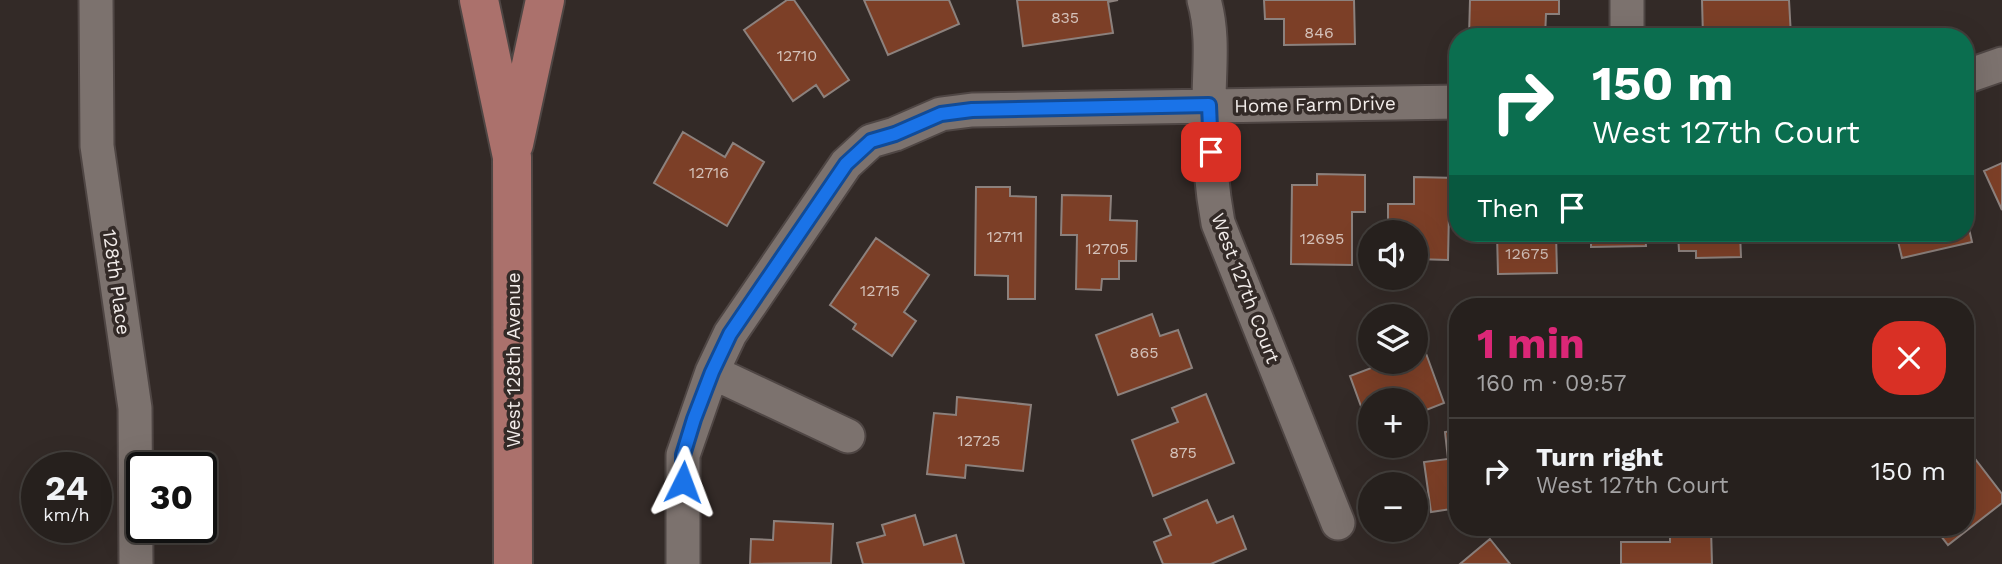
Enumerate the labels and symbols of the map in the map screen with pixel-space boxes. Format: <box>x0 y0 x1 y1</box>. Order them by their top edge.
house number: 835 <box>1051 8 1079 27</box>
house number: 846 <box>1304 23 1334 42</box>
house number: 12710 <box>777 46 817 65</box>
street label: Home Farm Drive <box>1234 92 1396 117</box>
pin <box>1181 122 1241 182</box>
house number: 12716 <box>689 163 729 182</box>
street label: West 127th Court <box>1206 210 1285 367</box>
house number: 12711 <box>987 227 1023 246</box>
street label: 128th Place <box>98 228 135 336</box>
house number: 12695 <box>1300 229 1344 248</box>
house number: 12705 <box>1085 239 1129 258</box>
house number: 12675 <box>1505 244 1549 263</box>
street label: West 128th Avenue <box>502 272 525 448</box>
house number: 12715 <box>860 281 900 300</box>
house number: 865 <box>1130 343 1158 362</box>
house number: 12725 <box>958 431 1000 450</box>
house number: 875 <box>1169 443 1197 462</box>
position arrow <box>646 445 720 519</box>
speed limit sign: 30 <box>126 452 217 543</box>

